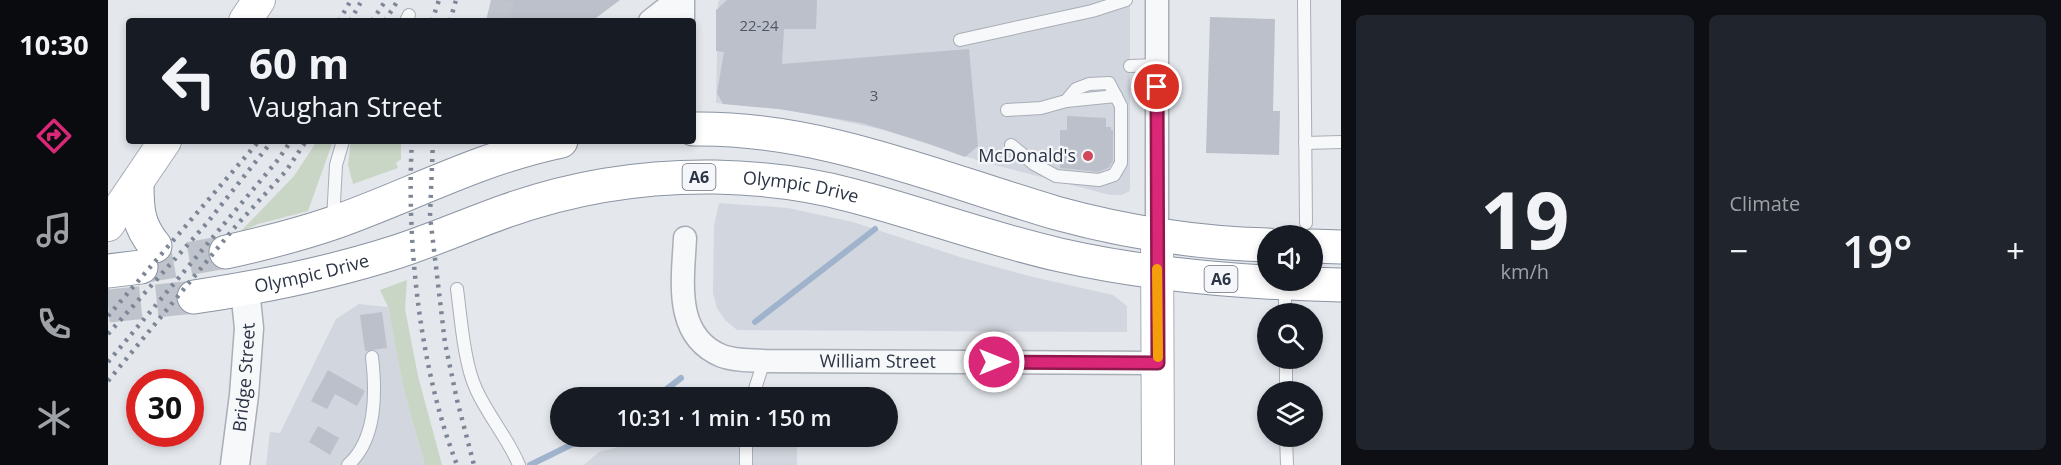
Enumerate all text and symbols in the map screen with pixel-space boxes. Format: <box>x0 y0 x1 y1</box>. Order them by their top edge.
house number: 22-24 <box>739 15 779 35</box>
text: 10:30 <box>19 26 89 63</box>
text: 60 m <box>249 34 349 91</box>
icon: left <box>150 42 228 120</box>
pin <box>1131 61 1182 112</box>
icon: arrive <box>1140 70 1173 103</box>
house number: 3 <box>870 85 878 105</box>
text: Vaughan Street <box>249 88 442 125</box>
icon: directions <box>33 115 75 157</box>
place label: McDonald's <box>978 143 1076 167</box>
marker: McDonald's <box>1081 149 1095 163</box>
road number: A6 <box>682 164 716 190</box>
street label: Olympic Drive <box>742 165 862 208</box>
text: 19 <box>1480 166 1569 272</box>
text: Climate <box>1730 190 1800 217</box>
icon: music <box>33 209 75 251</box>
text: 19° <box>1842 220 1913 281</box>
map controls <box>1257 225 1323 447</box>
button: sound <box>1257 225 1323 291</box>
text: − <box>1730 228 1748 273</box>
text: + <box>2006 228 2025 273</box>
street label: Olympic Drive <box>252 248 372 298</box>
text: km/h <box>1500 258 1549 285</box>
road number: A6 <box>1204 266 1238 292</box>
icon: phone <box>33 303 75 345</box>
button: search <box>1257 303 1323 369</box>
street label: Bridge Street <box>226 322 260 433</box>
position arrow <box>962 330 1026 394</box>
street label: William Street <box>819 348 936 373</box>
speed limit sign: 30 <box>126 369 204 447</box>
button: layers <box>1257 381 1323 447</box>
icon: climate <box>33 397 75 439</box>
text: 10:31 · 1 min · 150 m <box>616 402 832 432</box>

